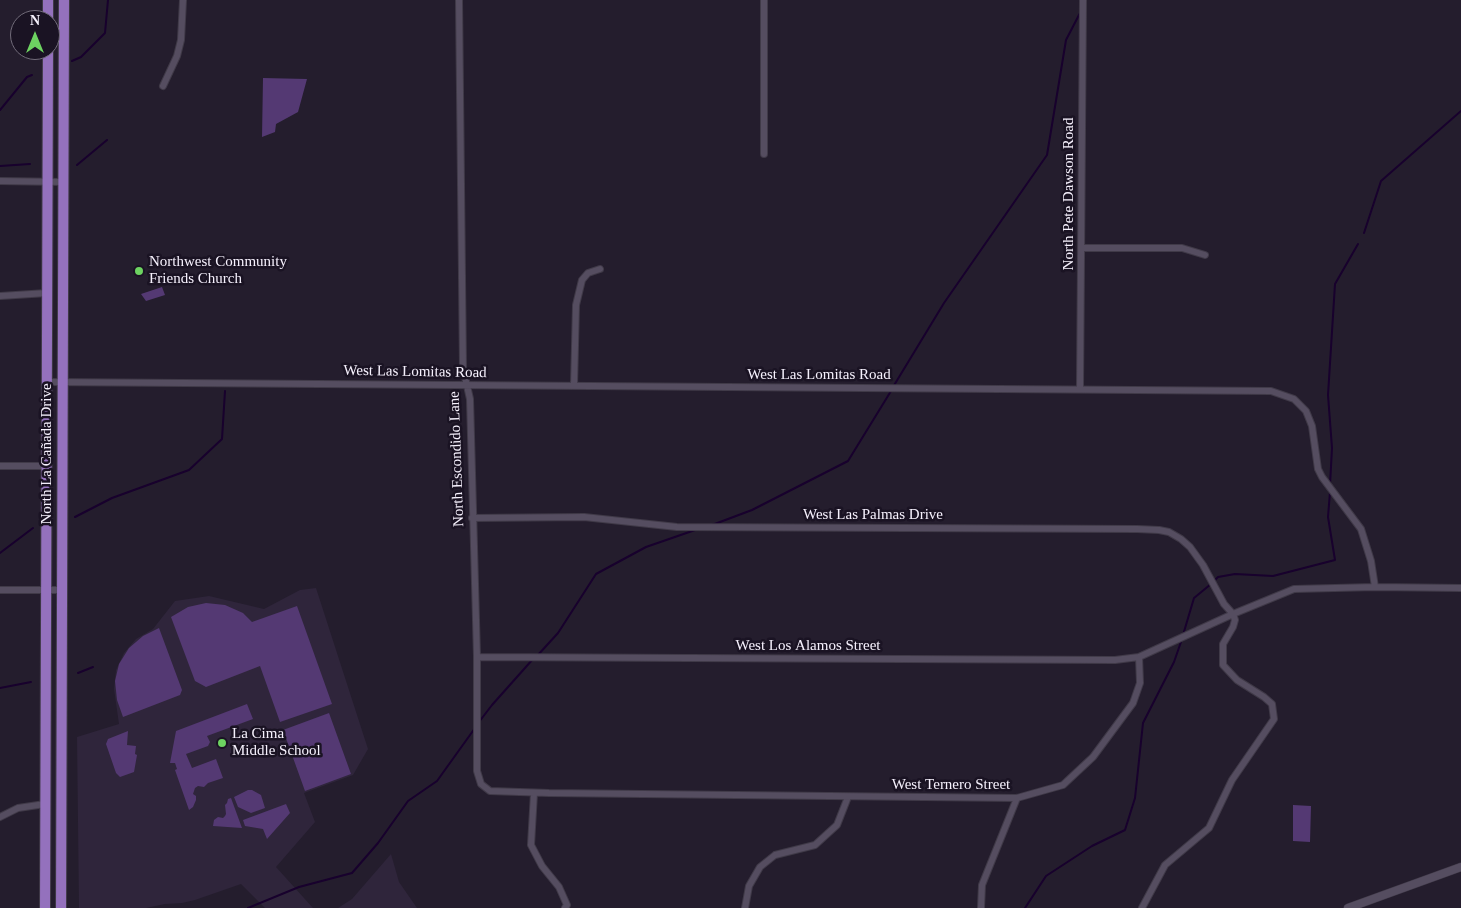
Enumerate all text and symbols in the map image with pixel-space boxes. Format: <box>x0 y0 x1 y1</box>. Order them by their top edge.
north arrow <box>10 10 60 60</box>
text: N <box>30 13 40 28</box>
street label: North Pete Dawson Road <box>1060 118 1078 270</box>
place label: Northwest Community Friends Church <box>149 253 287 288</box>
marker: Northwest Community Friends Church <box>133 265 145 277</box>
street label: West Las Lomitas Road <box>343 362 487 382</box>
street label: West Las Lomitas Road <box>747 366 891 384</box>
street label: North La Cañada Drive <box>38 383 56 525</box>
street label: North Escondido Lane <box>446 391 468 527</box>
street label: West Las Palmas Drive <box>803 506 943 524</box>
street label: West Los Alamos Street <box>735 637 881 655</box>
place label: La Cima Middle School <box>232 725 321 760</box>
marker: La Cima Middle School <box>216 737 228 749</box>
street label: West Ternero Street <box>892 776 1010 794</box>

